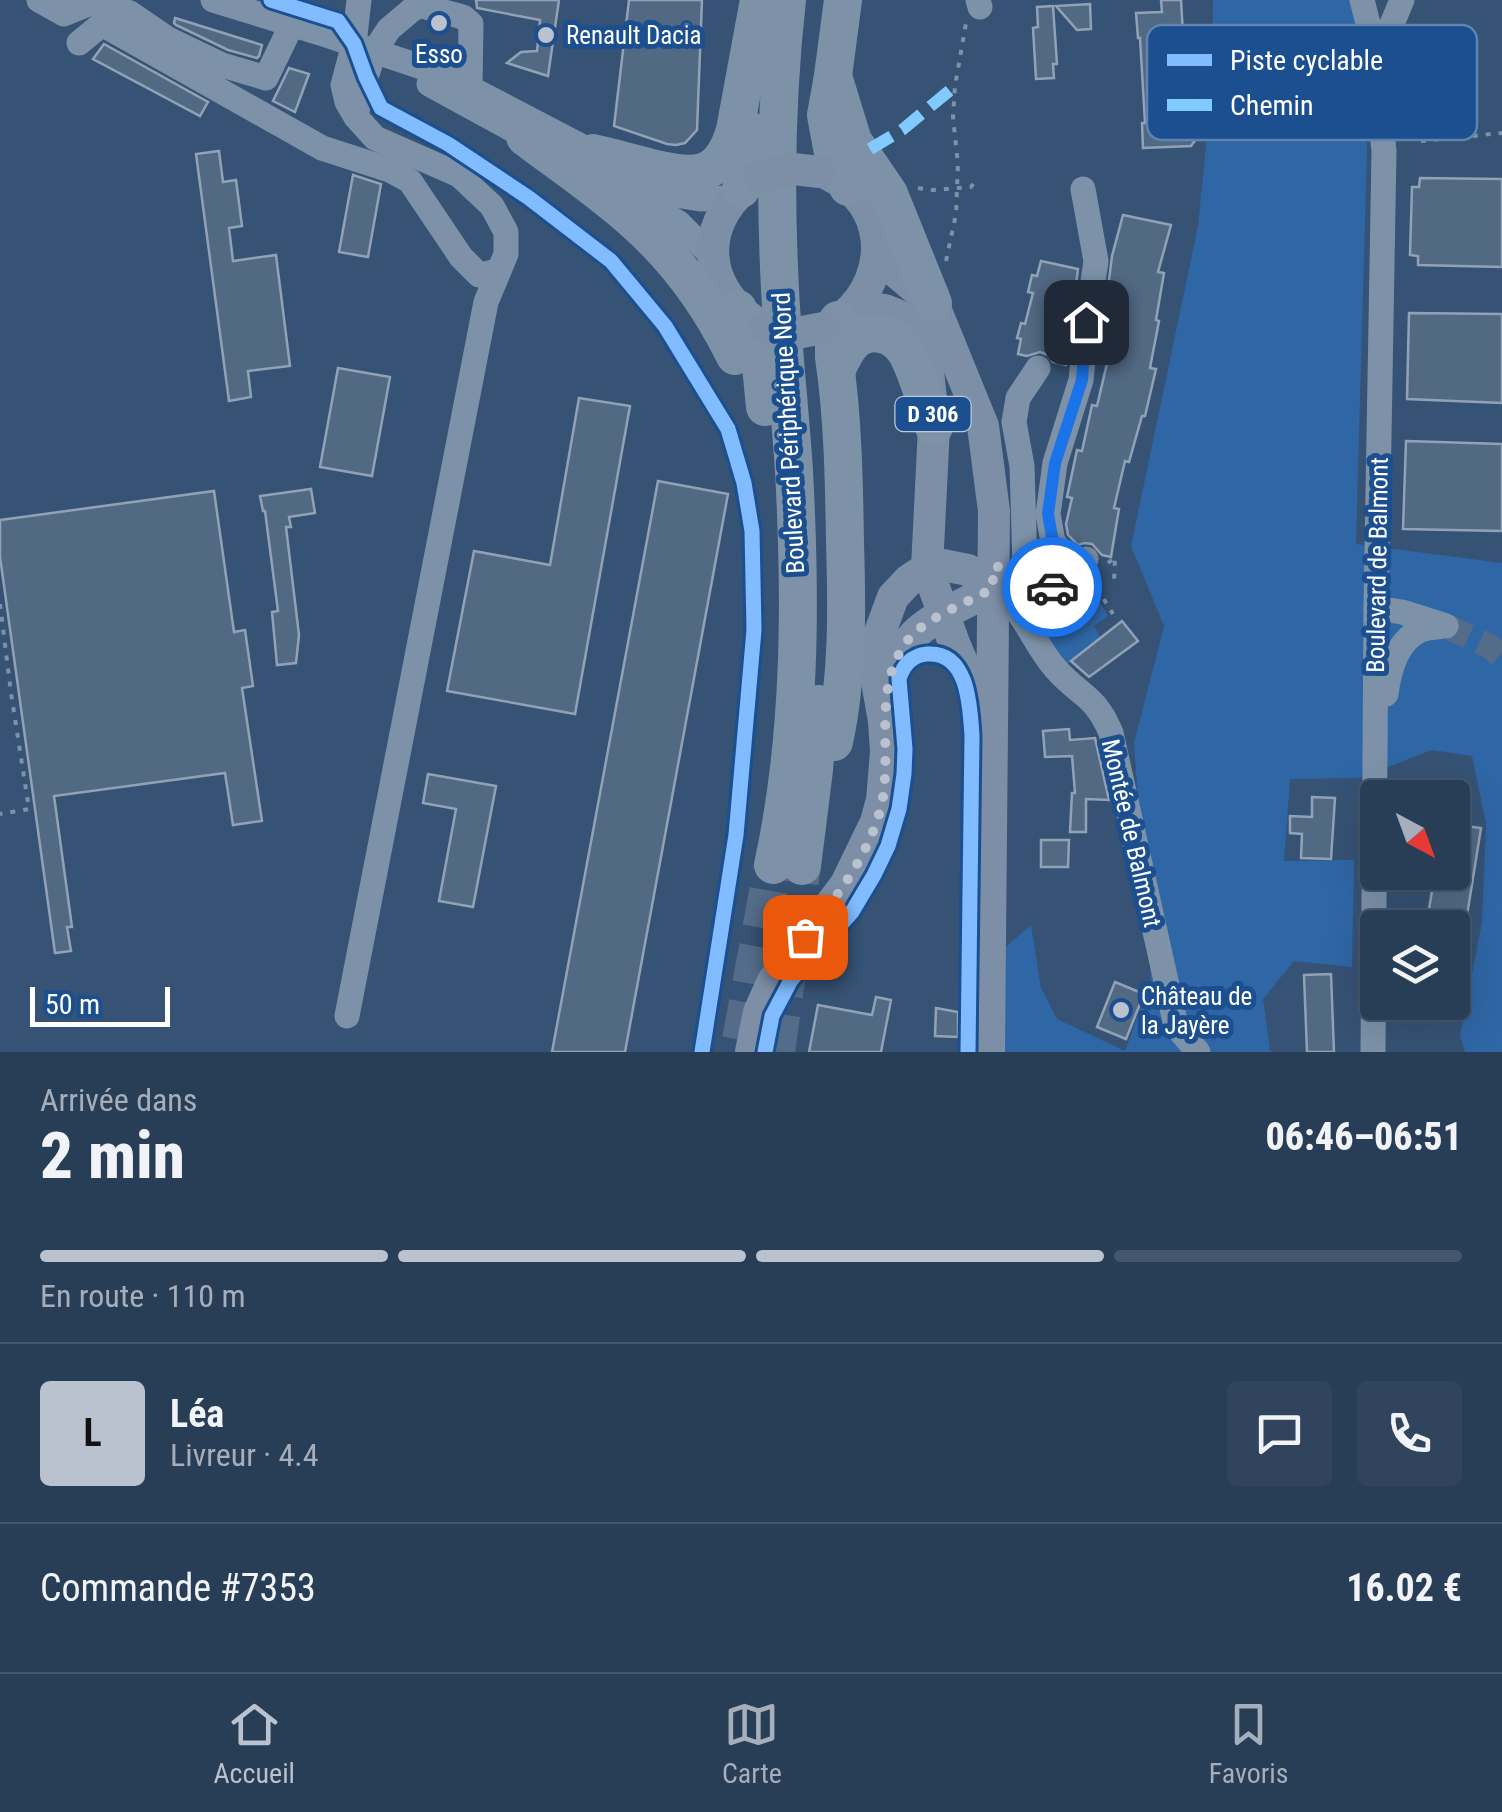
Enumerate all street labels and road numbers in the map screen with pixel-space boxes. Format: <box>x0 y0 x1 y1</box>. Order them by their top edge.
street label: Boulevard Périphérique Nord <box>767 292 810 574</box>
road number: D 306 <box>896 397 970 431</box>
street label: Boulevard de Balmont <box>1361 457 1394 673</box>
street label: Montée de Balmont <box>1096 736 1167 930</box>

